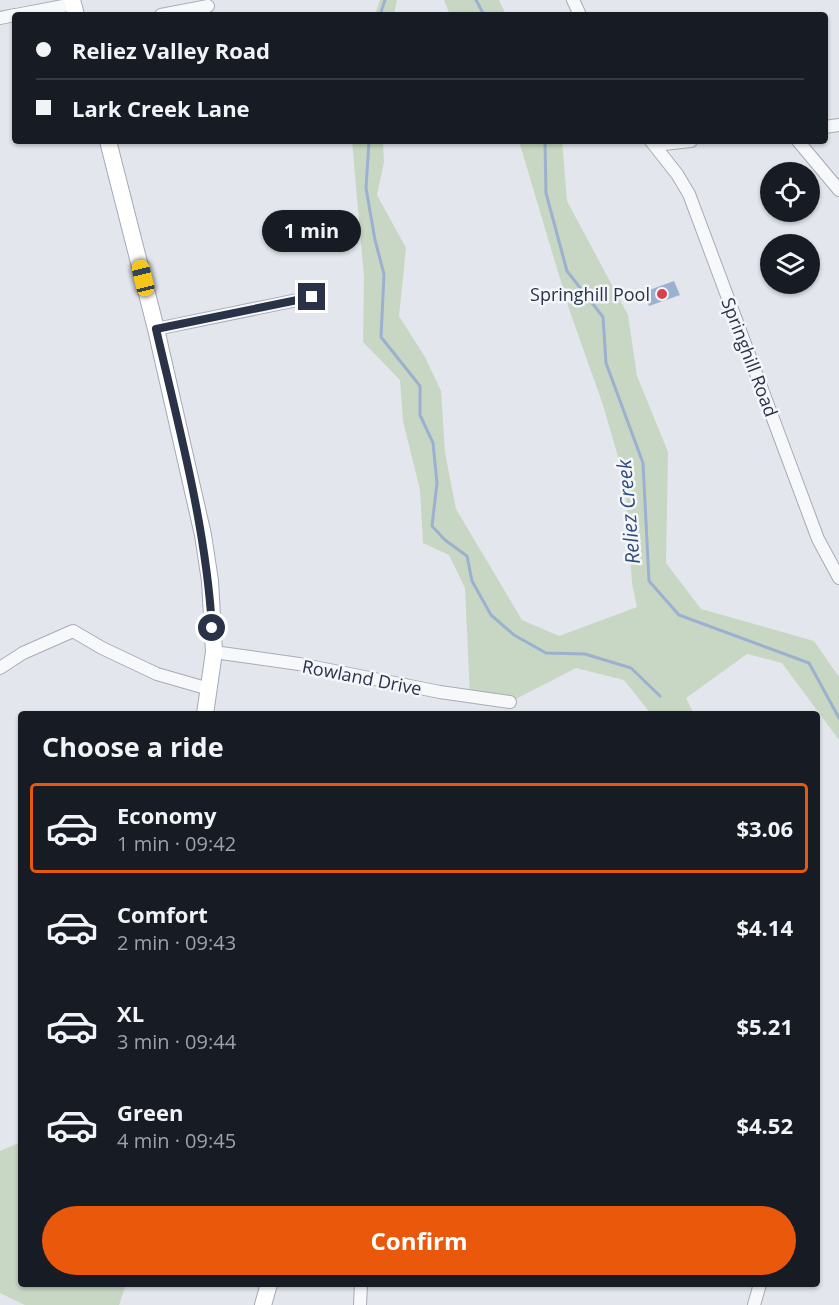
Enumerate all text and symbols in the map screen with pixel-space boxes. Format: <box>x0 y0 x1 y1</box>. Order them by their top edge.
text: Reliez Valley Road <box>72 35 270 65</box>
text: Lark Creek Lane <box>72 93 250 123</box>
map controls <box>760 162 820 294</box>
button: locate <box>760 162 820 222</box>
callout: 1 min <box>262 210 362 252</box>
text: 1 min <box>284 217 339 244</box>
button: layers <box>760 234 820 294</box>
car <box>130 258 156 298</box>
place label: Springhill Pool <box>530 282 650 306</box>
route end <box>298 283 325 310</box>
marker: Springhill Pool <box>655 287 669 301</box>
street label: Springhill Road <box>716 294 784 420</box>
water label: Reliez Creek <box>610 457 646 565</box>
route start <box>198 614 225 641</box>
street label: Rowland Drive <box>300 654 424 700</box>
text: Choose a ride <box>42 728 224 765</box>
text: Economy <box>117 800 216 830</box>
icon: car <box>45 801 99 855</box>
text: $3.06 <box>736 813 793 843</box>
text: 1 min · 09:42 <box>117 830 236 857</box>
text: Comfort <box>117 899 208 929</box>
icon: car <box>45 900 99 954</box>
text: $4.14 <box>736 912 793 942</box>
text: 2 min · 09:43 <box>117 929 236 956</box>
text: XL <box>117 998 144 1028</box>
icon: car <box>45 999 99 1053</box>
text: $5.21 <box>736 1011 793 1041</box>
text: 3 min · 09:44 <box>117 1028 236 1055</box>
text: Green <box>117 1097 183 1127</box>
icon: car <box>45 1098 99 1152</box>
text: $4.52 <box>736 1110 793 1140</box>
text: 4 min · 09:45 <box>117 1127 236 1154</box>
button: Confirm <box>42 1206 796 1275</box>

